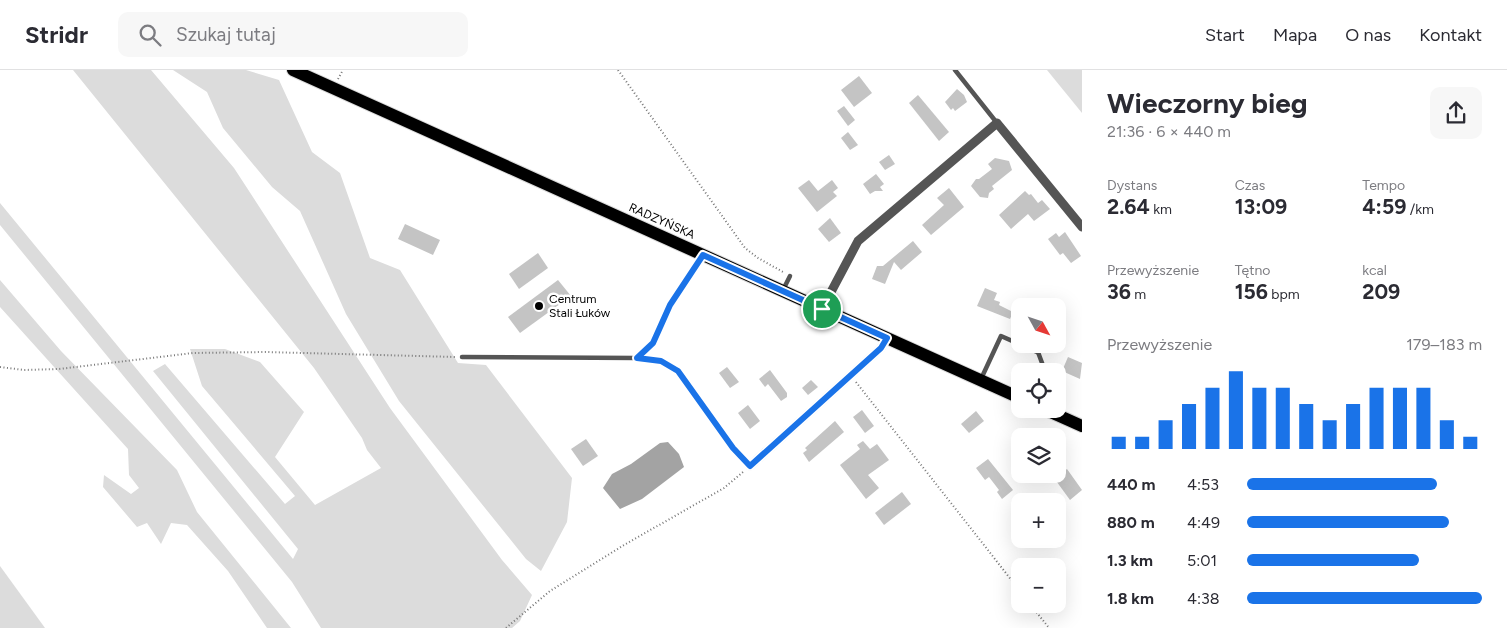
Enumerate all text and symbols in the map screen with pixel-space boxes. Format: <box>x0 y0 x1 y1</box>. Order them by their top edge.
search box <box>118 12 468 57</box>
text: Stridr <box>25 20 88 49</box>
icon: search <box>136 21 164 49</box>
text: Szukaj tutaj <box>176 23 276 46</box>
text: Start <box>1205 24 1245 46</box>
text: Mapa <box>1273 24 1317 46</box>
text: O nas <box>1345 24 1391 46</box>
text: Kontakt <box>1419 24 1482 46</box>
text: Wieczorny bieg <box>1107 86 1308 120</box>
button: share <box>1430 87 1482 139</box>
text: 21:36 · 6 × 440 m <box>1107 122 1231 141</box>
text: Dystans <box>1107 177 1157 194</box>
text: Czas <box>1235 177 1265 194</box>
text: Tempo <box>1362 177 1405 194</box>
text: 2.64 <box>1107 194 1150 219</box>
text: 13:09 <box>1235 194 1287 219</box>
text: 4:59 <box>1362 194 1406 219</box>
street label: RADZYŃSKA <box>627 200 697 242</box>
text: km <box>1150 201 1172 218</box>
text: /km <box>1406 201 1434 218</box>
text: Przewyższenie <box>1107 262 1199 279</box>
text: Tętno <box>1235 262 1270 279</box>
text: kcal <box>1362 262 1387 279</box>
text: 36 <box>1107 279 1131 304</box>
text: 156 <box>1235 279 1268 304</box>
text: 209 <box>1362 279 1400 304</box>
text: m <box>1131 286 1146 303</box>
text: bpm <box>1268 286 1300 303</box>
pin <box>801 288 843 330</box>
place label: Centrum Stali Łuków <box>549 292 611 320</box>
icon: arrive <box>808 295 836 323</box>
north arrow <box>1011 298 1066 352</box>
map controls <box>1011 298 1066 613</box>
marker: Centrum Stali Łuków <box>533 300 545 312</box>
text: Przewyższenie <box>1107 335 1212 354</box>
text: 179–183 m <box>1406 335 1482 354</box>
button: locate <box>1011 363 1066 418</box>
button: layers <box>1011 428 1066 483</box>
text: 440 m <box>1107 475 1155 494</box>
text: 4:53 <box>1187 475 1219 494</box>
button: + <box>1011 493 1066 548</box>
text: 880 m <box>1107 513 1155 532</box>
text: 4:49 <box>1187 513 1220 532</box>
text: 1.3 km <box>1107 551 1153 570</box>
text: 5:01 <box>1187 551 1217 570</box>
button: − <box>1011 558 1066 613</box>
text: 1.8 km <box>1107 589 1154 608</box>
text: 4:38 <box>1187 589 1220 608</box>

